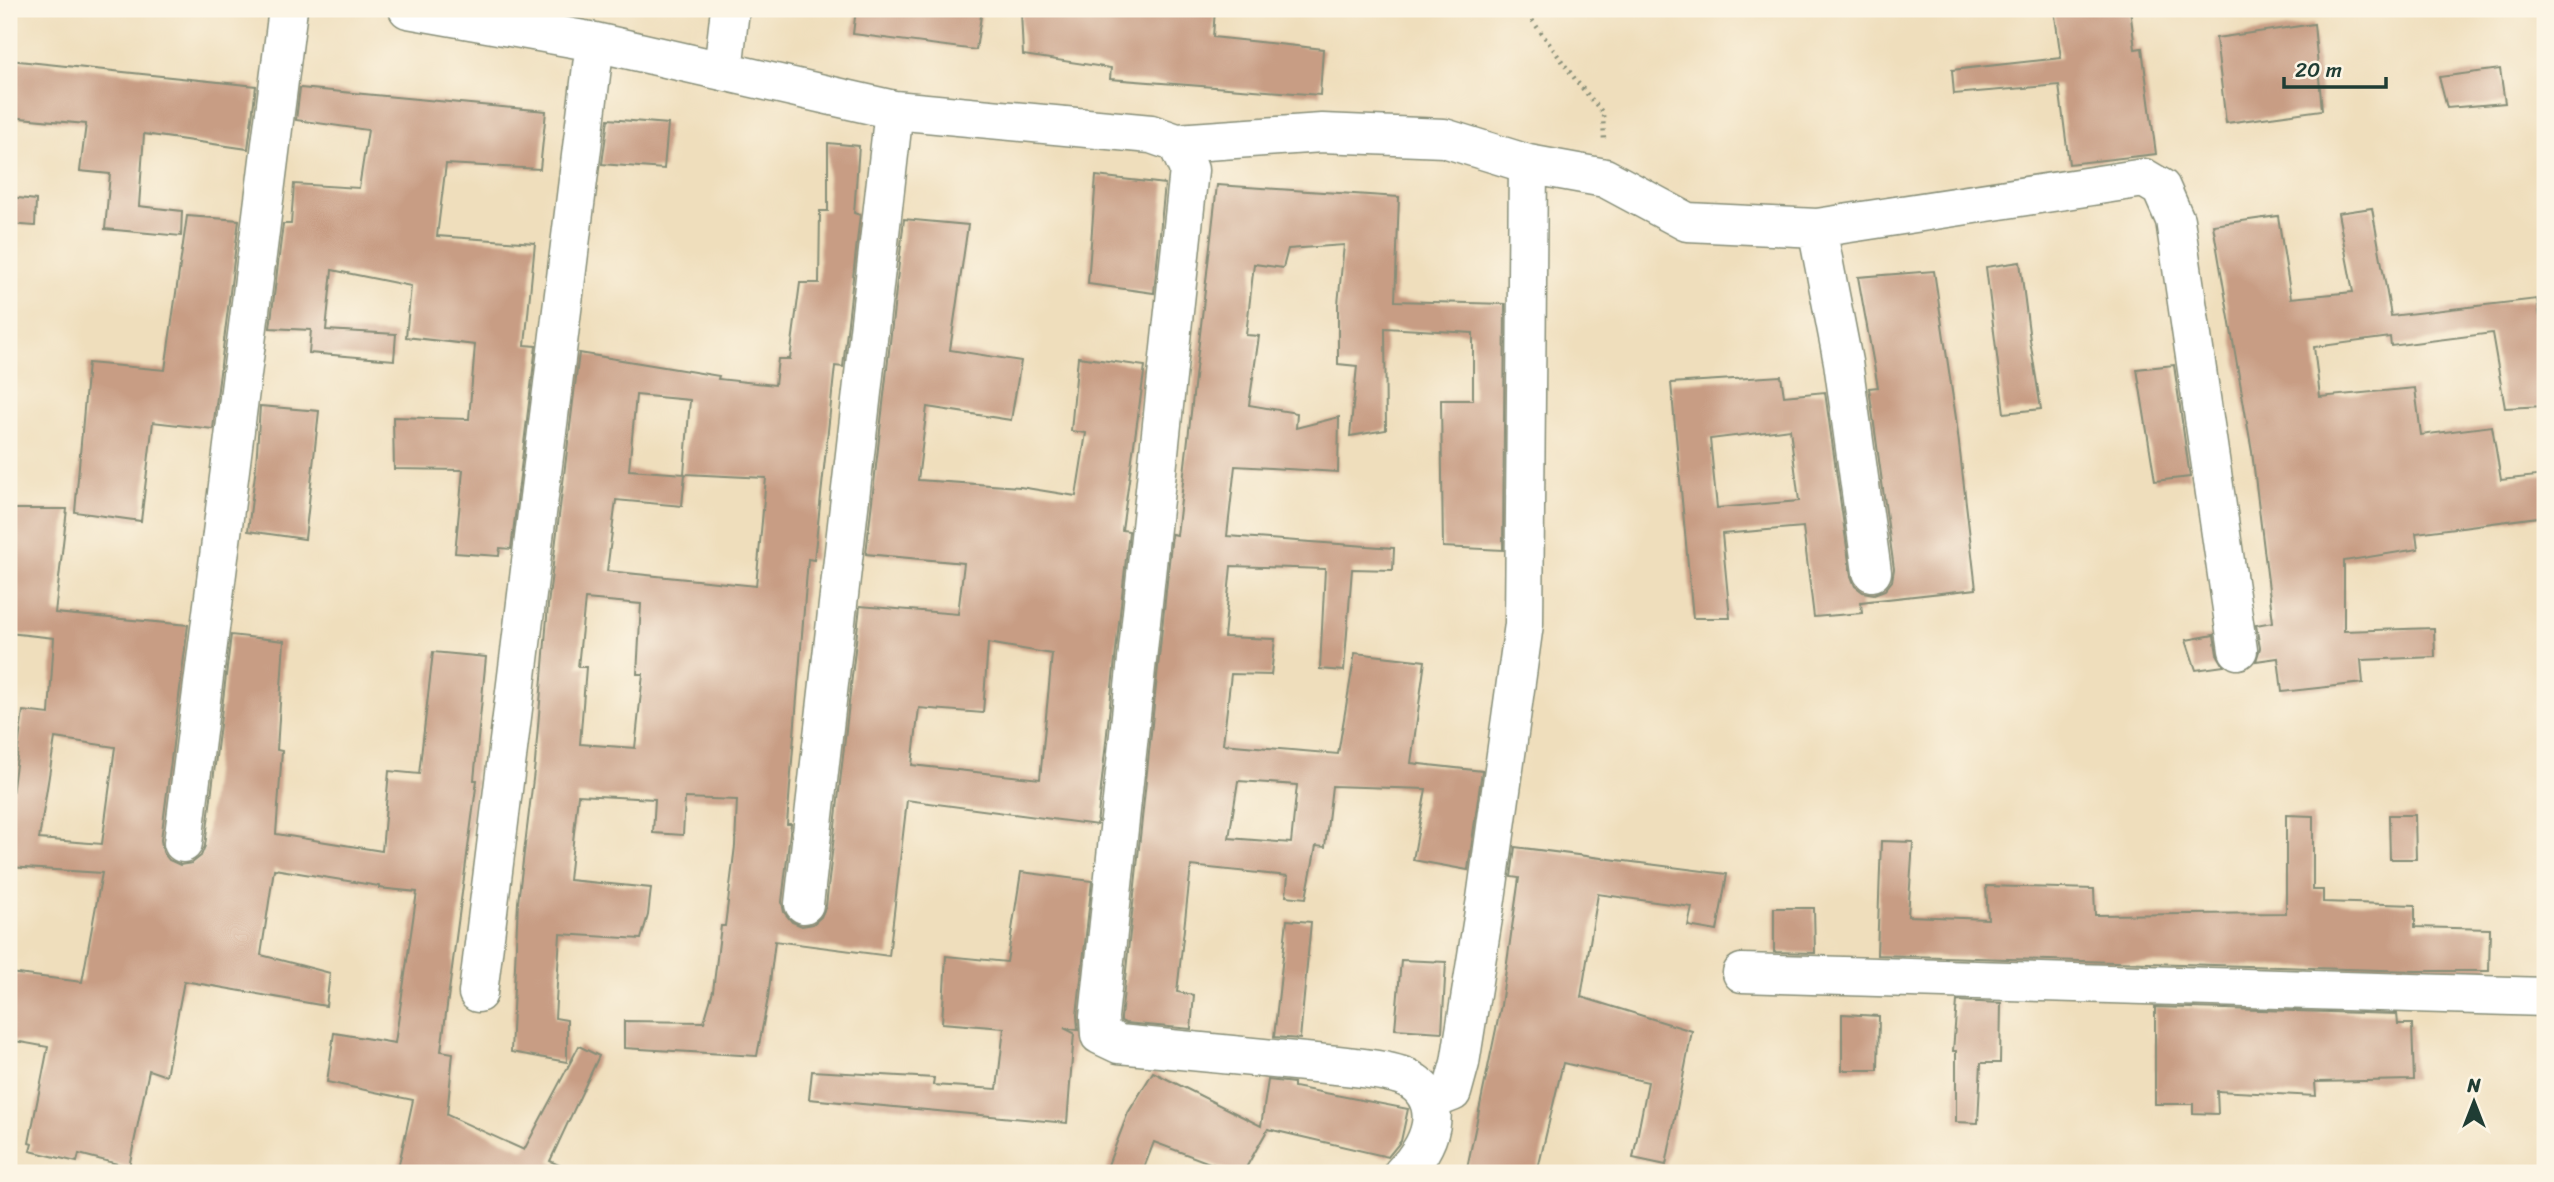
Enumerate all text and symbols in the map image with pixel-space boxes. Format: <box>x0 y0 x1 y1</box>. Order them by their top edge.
scale bar <box>2284 46 2386 90</box>
text: 20 m <box>2295 51 2342 89</box>
north arrow <box>2438 1066 2508 1136</box>
text: N <box>2466 1069 2481 1102</box>

